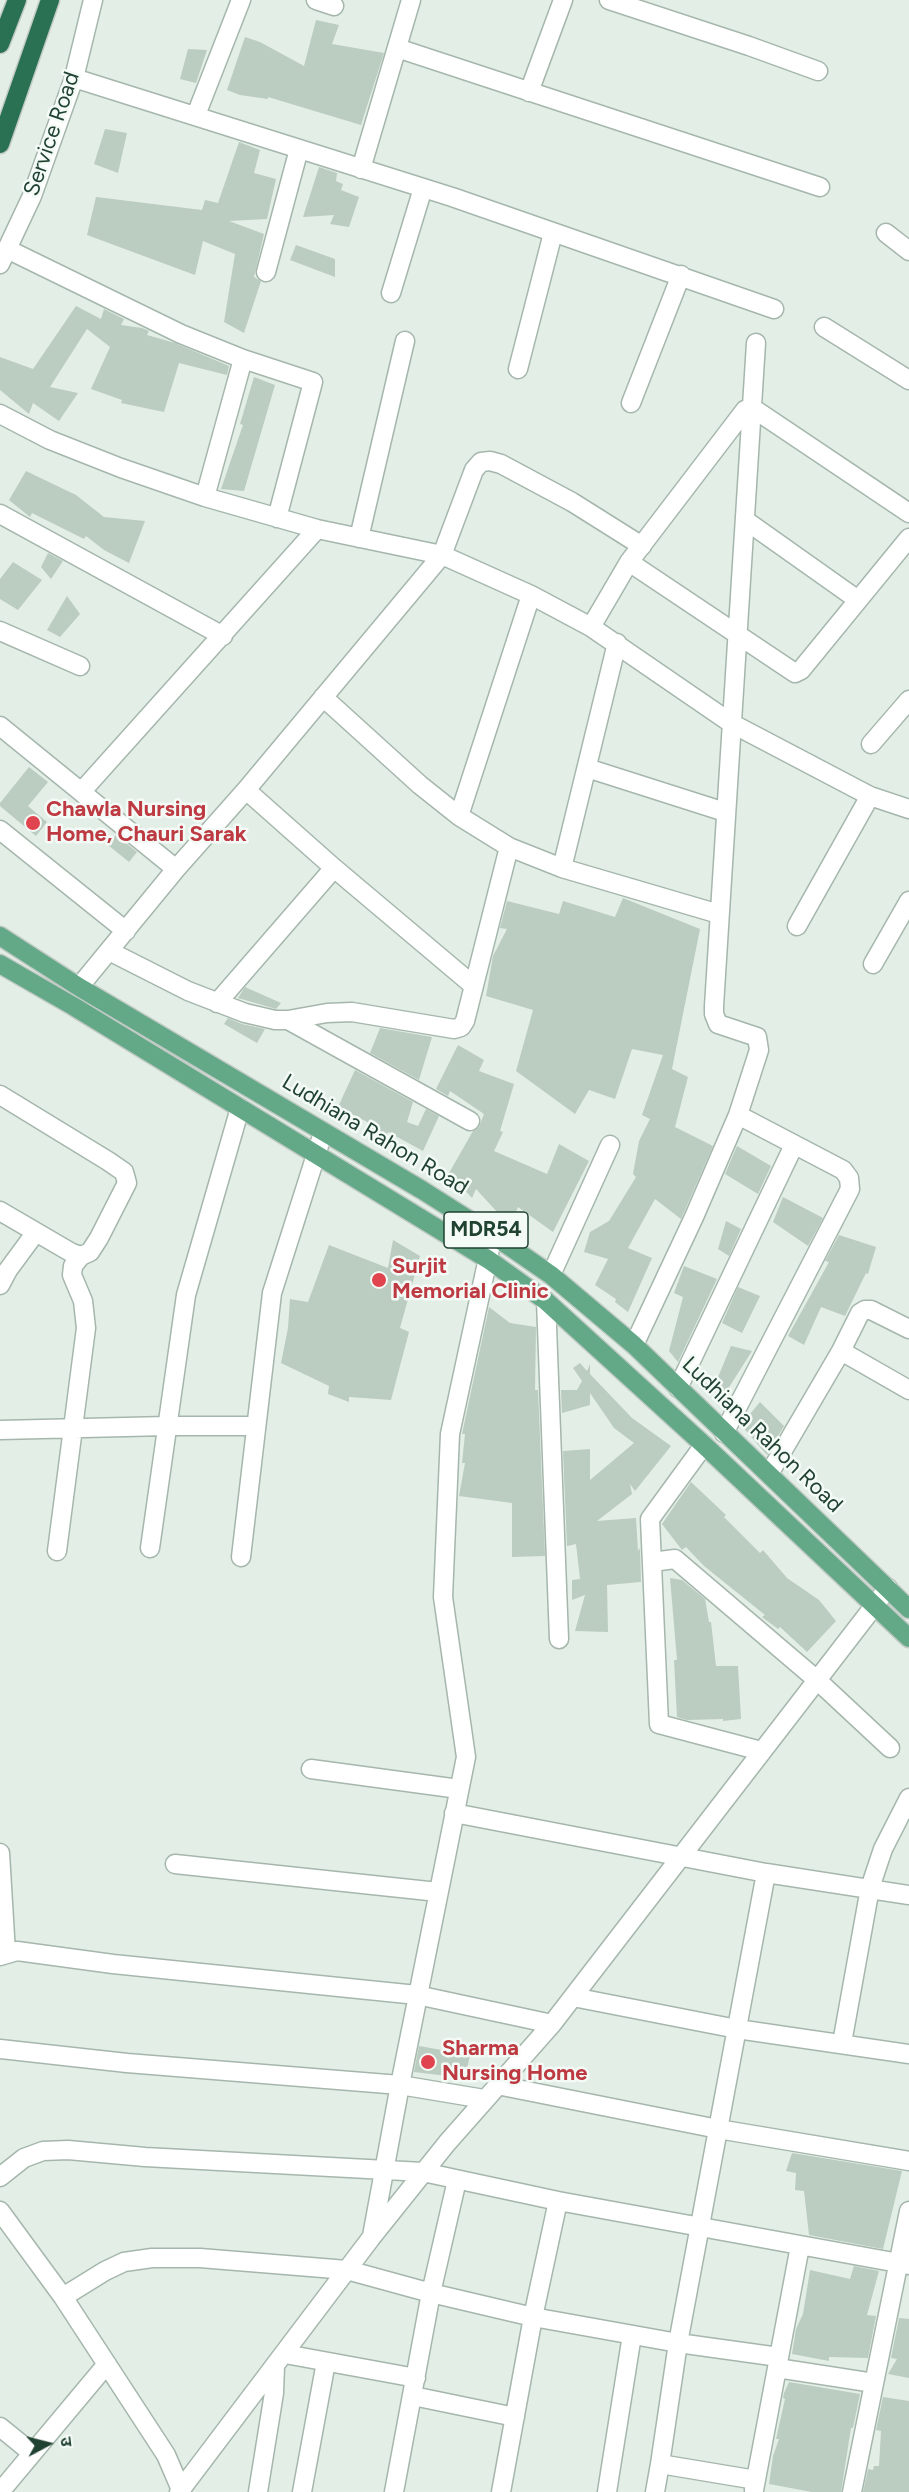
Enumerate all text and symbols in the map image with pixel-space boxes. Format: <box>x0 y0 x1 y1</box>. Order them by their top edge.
street label: Service Road <box>18 68 86 200</box>
place label: Chawla Nursing Home, Chauri Sarak <box>46 797 247 848</box>
marker: Chawla Nursing Home, Chauri Sarak <box>24 814 42 832</box>
street label: Ludhiana Rahon Road <box>277 1069 473 1201</box>
road number: MDR54 <box>444 1212 528 1248</box>
place label: Surjit Memorial Clinic <box>392 1254 549 1306</box>
marker: Surjit Memorial Clinic <box>370 1271 388 1289</box>
street label: Ludhiana Rahon Road <box>676 1352 848 1518</box>
place label: Sharma Nursing Home <box>442 2036 587 2088</box>
marker: Sharma Nursing Home <box>419 2053 437 2071</box>
north arrow <box>18 2414 78 2474</box>
text: उ <box>56 2436 76 2448</box>

